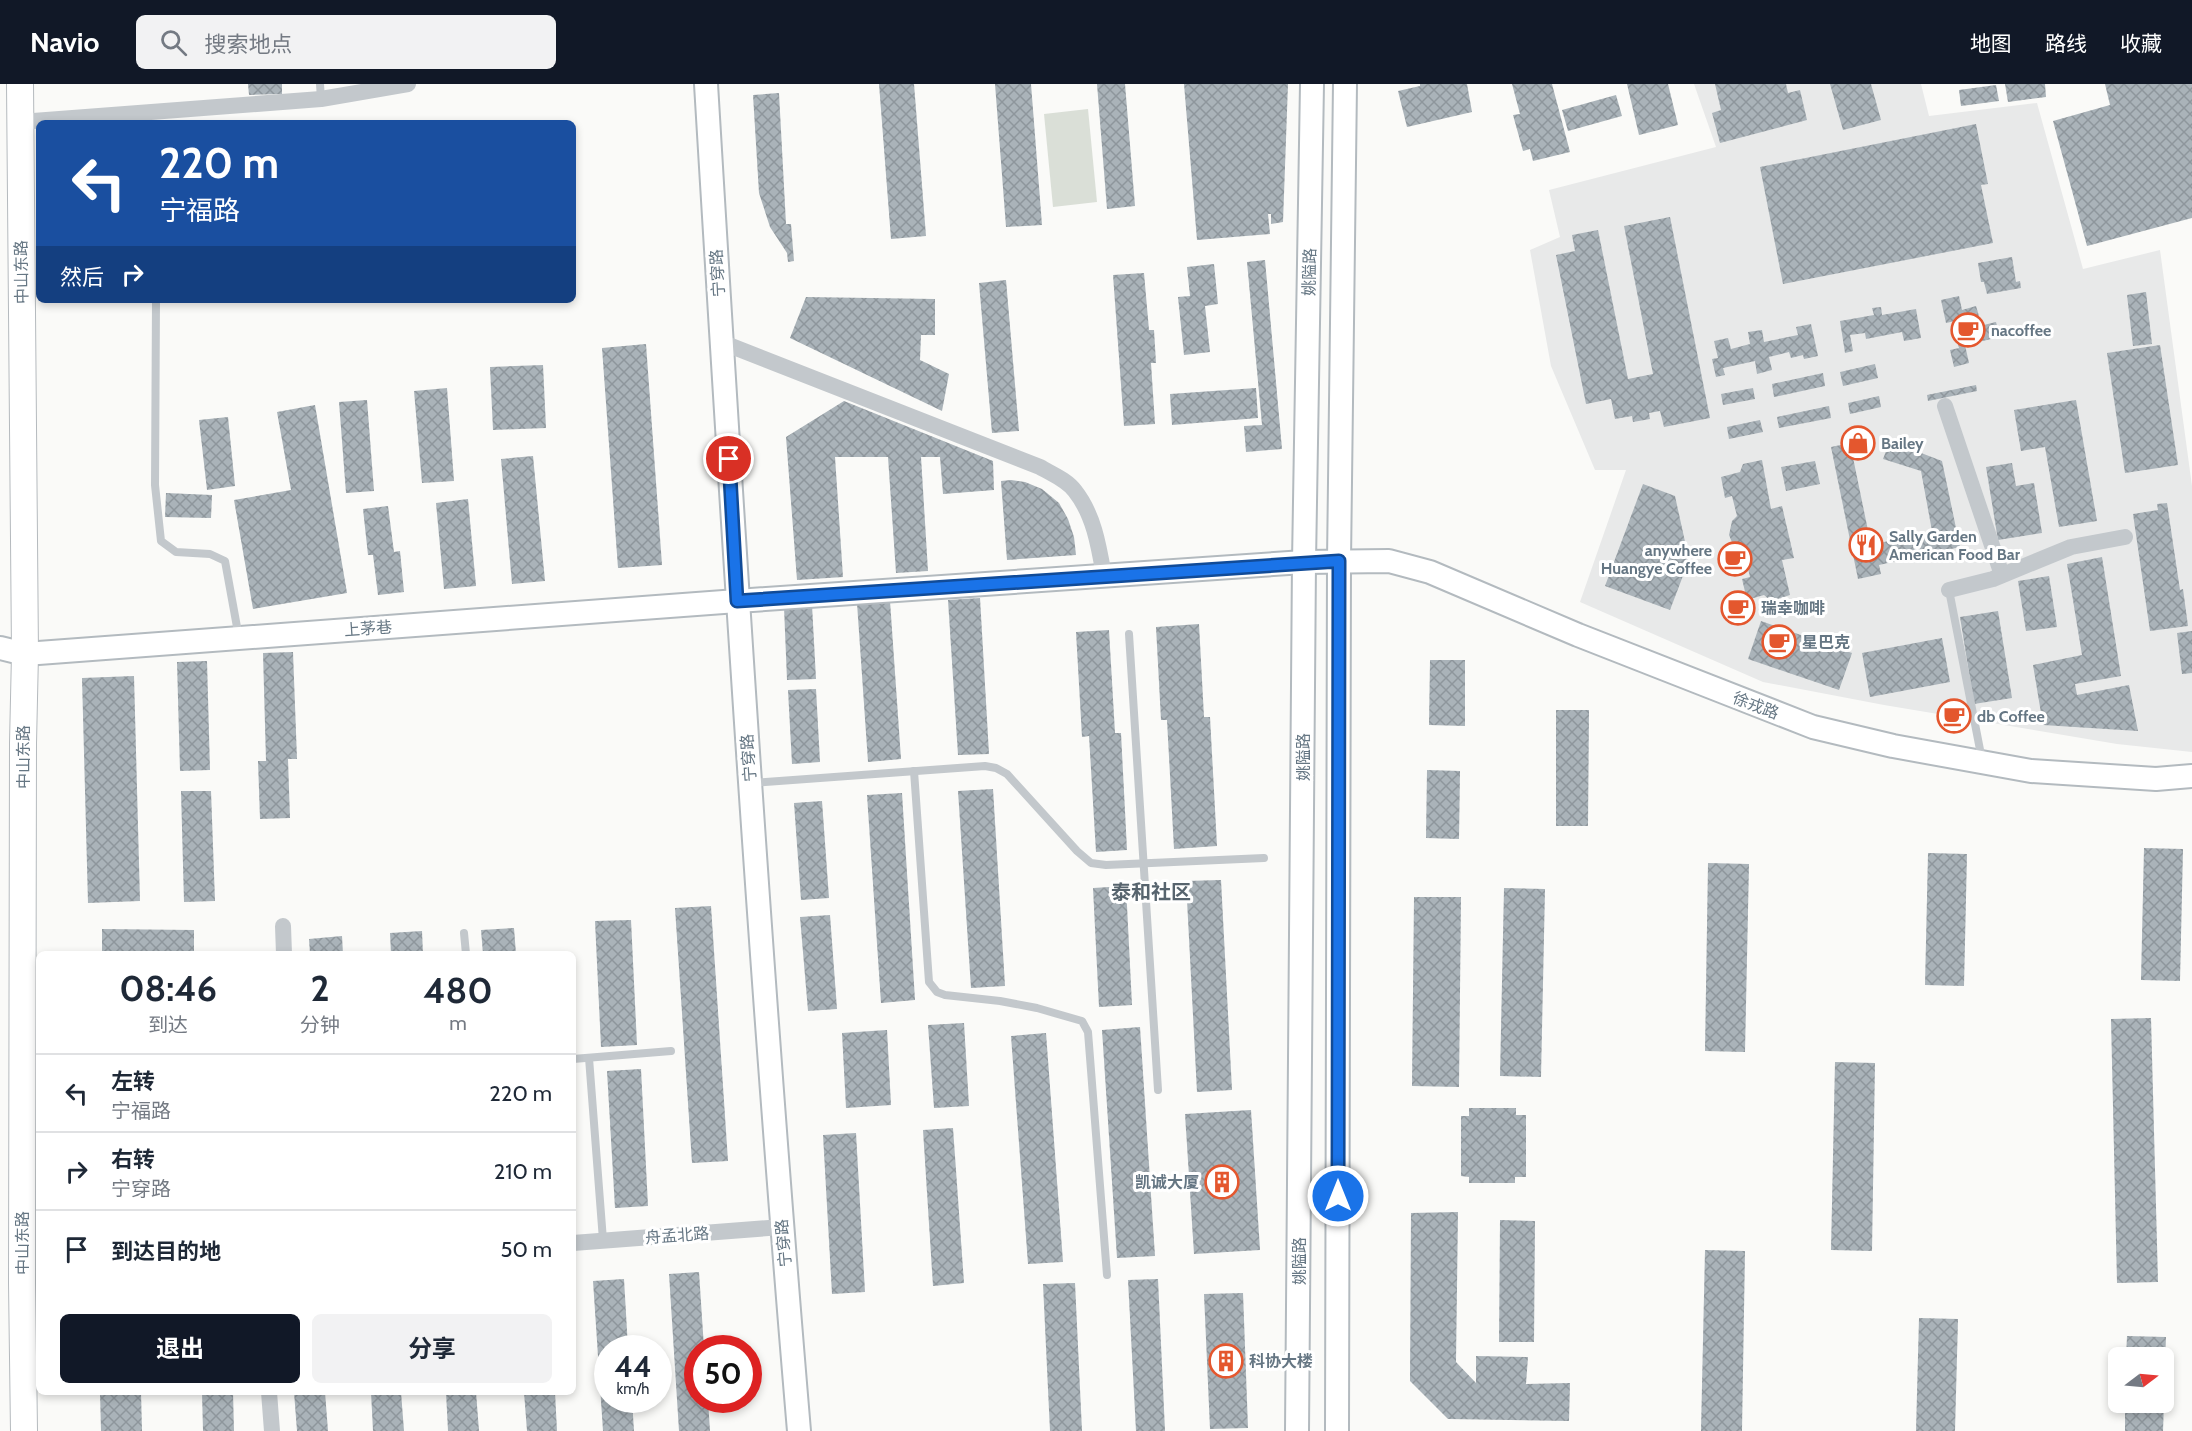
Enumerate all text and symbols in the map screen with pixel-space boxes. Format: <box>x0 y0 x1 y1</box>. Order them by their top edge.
search box <box>136 15 556 69</box>
text: Navio <box>30 25 100 59</box>
icon: search <box>157 26 190 59</box>
text: 搜索地点 <box>205 31 293 58</box>
text: 地图 <box>1970 31 2012 56</box>
text: 路线 <box>2045 31 2087 56</box>
text: 收藏 <box>2120 31 2162 56</box>
text: 220 m <box>159 137 279 189</box>
icon: left <box>60 144 138 222</box>
text: 宁福路 <box>159 194 240 227</box>
street label: 中山东路 <box>11 240 32 304</box>
street label: 姚隘路 <box>1300 248 1319 296</box>
street label: 宁穿路 <box>707 249 728 297</box>
icon: right <box>116 258 149 291</box>
text: 然后 <box>60 264 104 291</box>
cafe icon: nacoffee <box>1950 312 1986 348</box>
place label: nacoffee <box>1991 321 2051 340</box>
shop icon: Bailey <box>1840 425 1876 461</box>
pin <box>703 433 754 484</box>
place label: Bailey <box>1881 434 1924 453</box>
icon: arrive <box>712 442 745 475</box>
restaurant icon: Sally Garden American Food Bar <box>1848 527 1884 563</box>
place label: Sally Garden American Food Bar <box>1889 527 2021 564</box>
place label: anywhere Huangye Coffee <box>1601 541 1712 578</box>
cafe icon: anywhere Huangye Coffee <box>1717 541 1753 577</box>
cafe icon: 瑞幸咖啡 <box>1720 590 1756 626</box>
place label: 瑞幸咖啡 <box>1761 599 1825 618</box>
street label: 上茅巷 <box>343 617 393 640</box>
cafe icon: 星巴克 <box>1761 624 1797 660</box>
place label: 星巴克 <box>1802 633 1850 652</box>
street label: 徐戎路 <box>1730 688 1782 723</box>
cafe icon: db Coffee <box>1936 698 1972 734</box>
place label: db Coffee <box>1977 707 2045 726</box>
street label: 中山东路 <box>14 725 33 789</box>
street label: 宁穿路 <box>737 733 760 783</box>
street label: 姚隘路 <box>1294 733 1313 781</box>
district label: 泰和社区 <box>1111 880 1191 904</box>
text: 08:46 <box>119 966 217 1010</box>
text: 2 <box>311 966 330 1010</box>
text: 480 <box>423 968 493 1012</box>
text: m <box>449 1011 467 1035</box>
text: 到达 <box>148 1013 188 1037</box>
text: 分钟 <box>300 1013 340 1037</box>
text: 左转 <box>111 1068 155 1095</box>
icon: left <box>60 1077 93 1110</box>
text: 220 m <box>489 1080 552 1107</box>
text: 宁福路 <box>111 1099 171 1123</box>
text: 右转 <box>111 1146 155 1173</box>
icon: right <box>60 1155 93 1188</box>
text: 210 m <box>494 1158 552 1185</box>
building icon: 凯诚大厦 <box>1204 1164 1240 1200</box>
position arrow <box>1306 1164 1370 1228</box>
place label: 凯诚大厦 <box>1135 1173 1199 1192</box>
text: 宁穿路 <box>111 1177 171 1201</box>
street label: 中山东路 <box>13 1211 32 1275</box>
street label: 宁穿路 <box>772 1218 795 1268</box>
street label: 舟孟北路 <box>644 1224 710 1247</box>
icon: arrive <box>60 1233 93 1266</box>
text: 50 m <box>500 1236 552 1263</box>
street label: 姚隘路 <box>1290 1237 1309 1285</box>
text: 到达目的地 <box>111 1238 221 1265</box>
button: 退出 <box>60 1314 300 1383</box>
button: 分享 <box>312 1314 552 1383</box>
speed limit sign: 50 <box>684 1335 762 1413</box>
building icon: 科协大楼 <box>1208 1343 1244 1379</box>
north arrow <box>2108 1347 2174 1413</box>
map controls <box>2108 1347 2174 1413</box>
text: 44 <box>614 1348 652 1385</box>
place label: 科协大楼 <box>1249 1352 1313 1371</box>
text: km/h <box>617 1380 649 1398</box>

